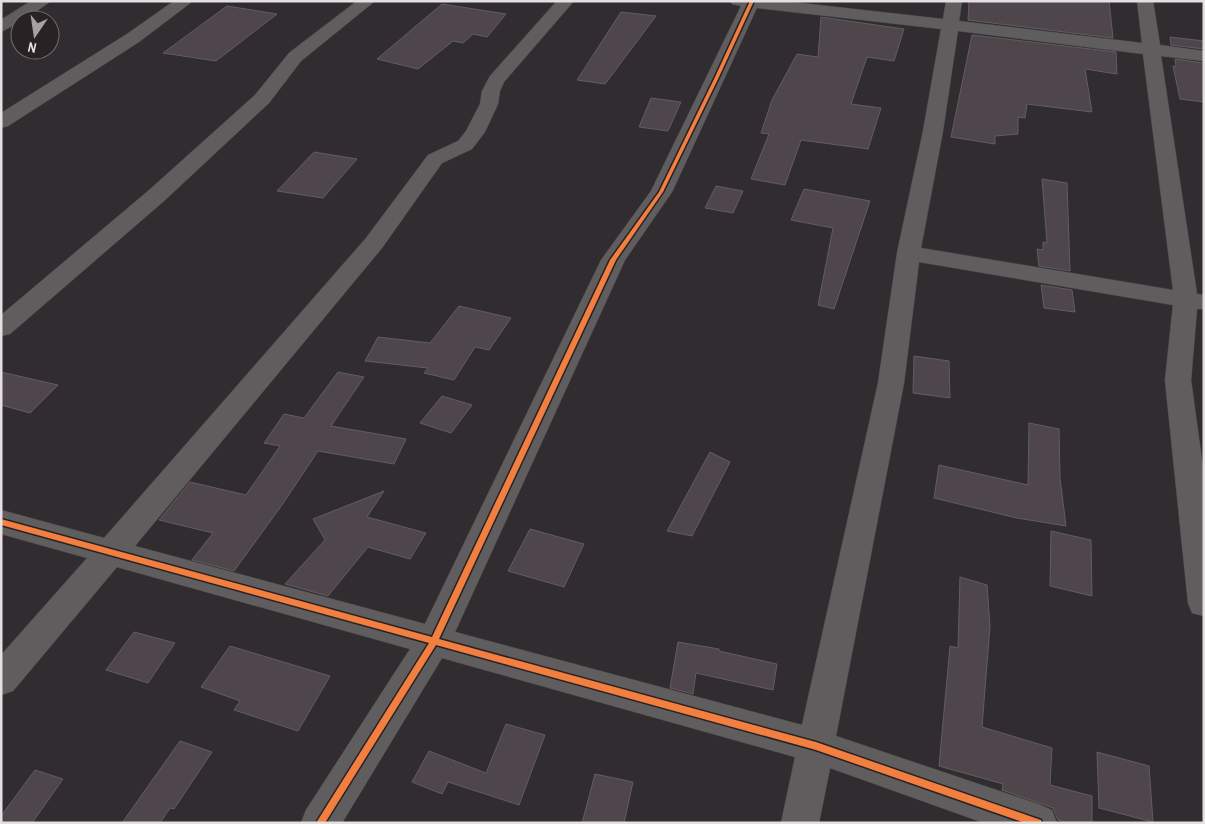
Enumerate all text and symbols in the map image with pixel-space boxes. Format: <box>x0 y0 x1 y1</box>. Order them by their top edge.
north arrow <box>10 10 60 60</box>
text: N <box>26 38 38 57</box>

